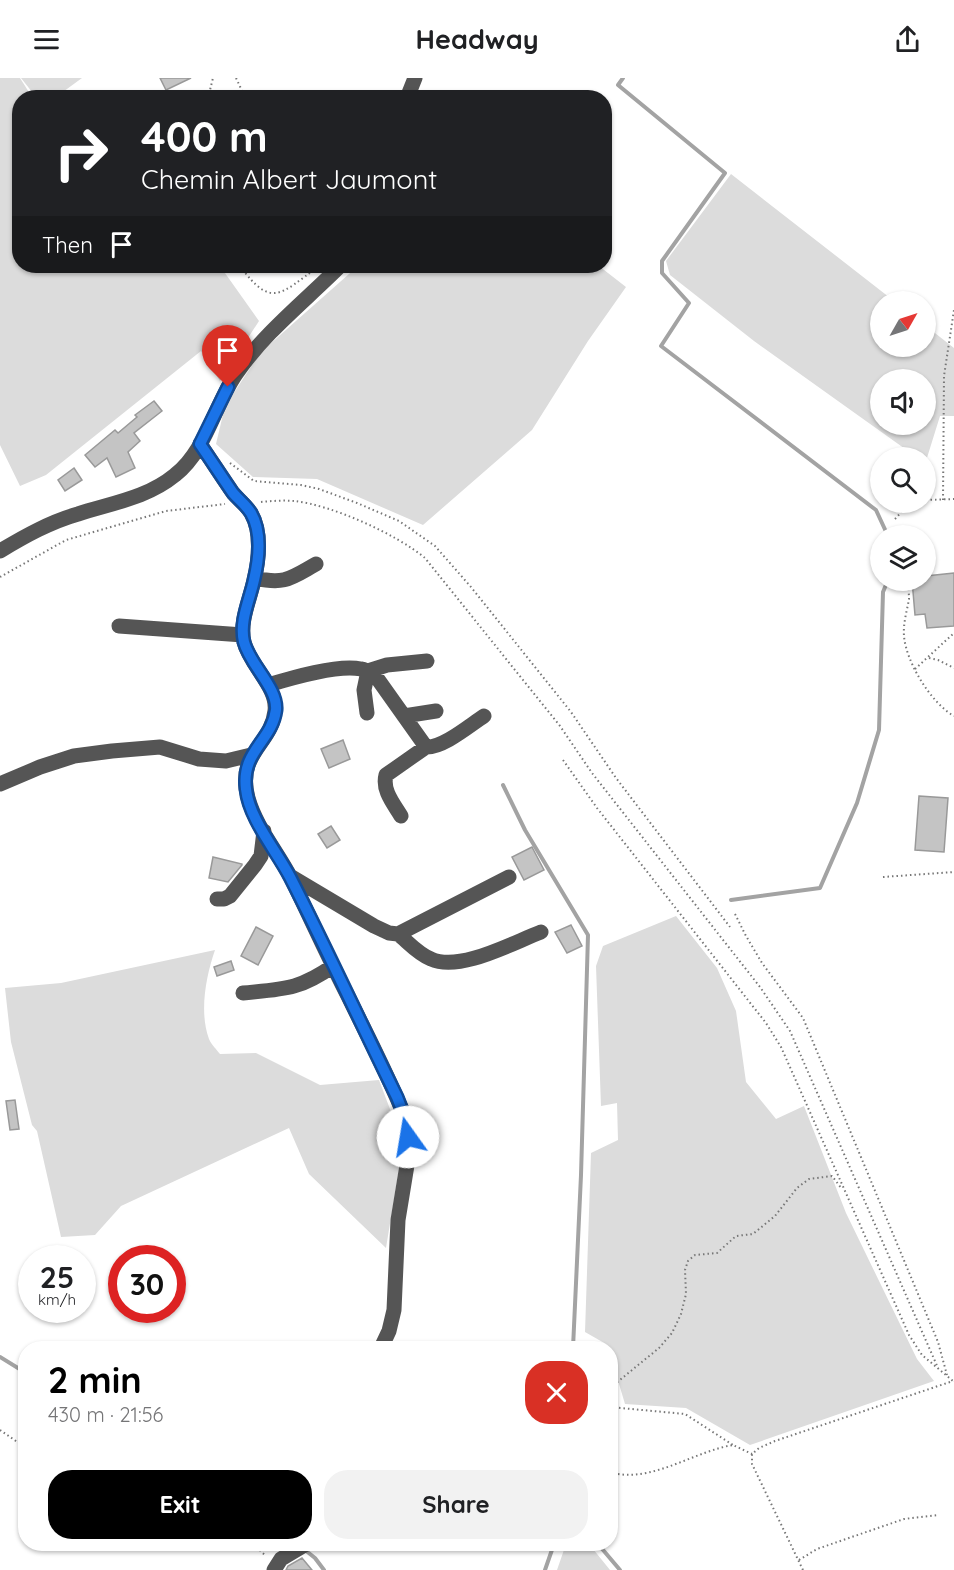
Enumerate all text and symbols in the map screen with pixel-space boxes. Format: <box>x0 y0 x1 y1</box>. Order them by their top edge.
text: Headway <box>415 22 539 56</box>
icon: menu <box>30 23 63 56</box>
icon: share <box>891 23 924 56</box>
text: 400 m <box>141 110 268 163</box>
icon: right <box>42 114 120 192</box>
text: Chemin Albert Jaumont <box>141 162 437 196</box>
icon: arrive <box>105 228 138 261</box>
text: Then <box>42 231 93 259</box>
north arrow <box>870 291 936 357</box>
map controls <box>870 291 936 591</box>
pin <box>202 325 253 387</box>
icon: arrive <box>211 334 244 367</box>
button: sound <box>870 369 936 435</box>
button: search <box>870 447 936 513</box>
button: layers <box>870 525 936 591</box>
position arrow <box>376 1105 440 1169</box>
speed limit sign: 30 <box>108 1245 186 1323</box>
text: 25 <box>40 1258 74 1296</box>
text: km/h <box>38 1290 76 1309</box>
text: 2 min <box>48 1357 142 1402</box>
button: close <box>525 1361 588 1424</box>
text: 430 m · 21:56 <box>48 1402 163 1427</box>
button: Exit <box>48 1470 312 1539</box>
button: Share <box>324 1470 588 1539</box>

